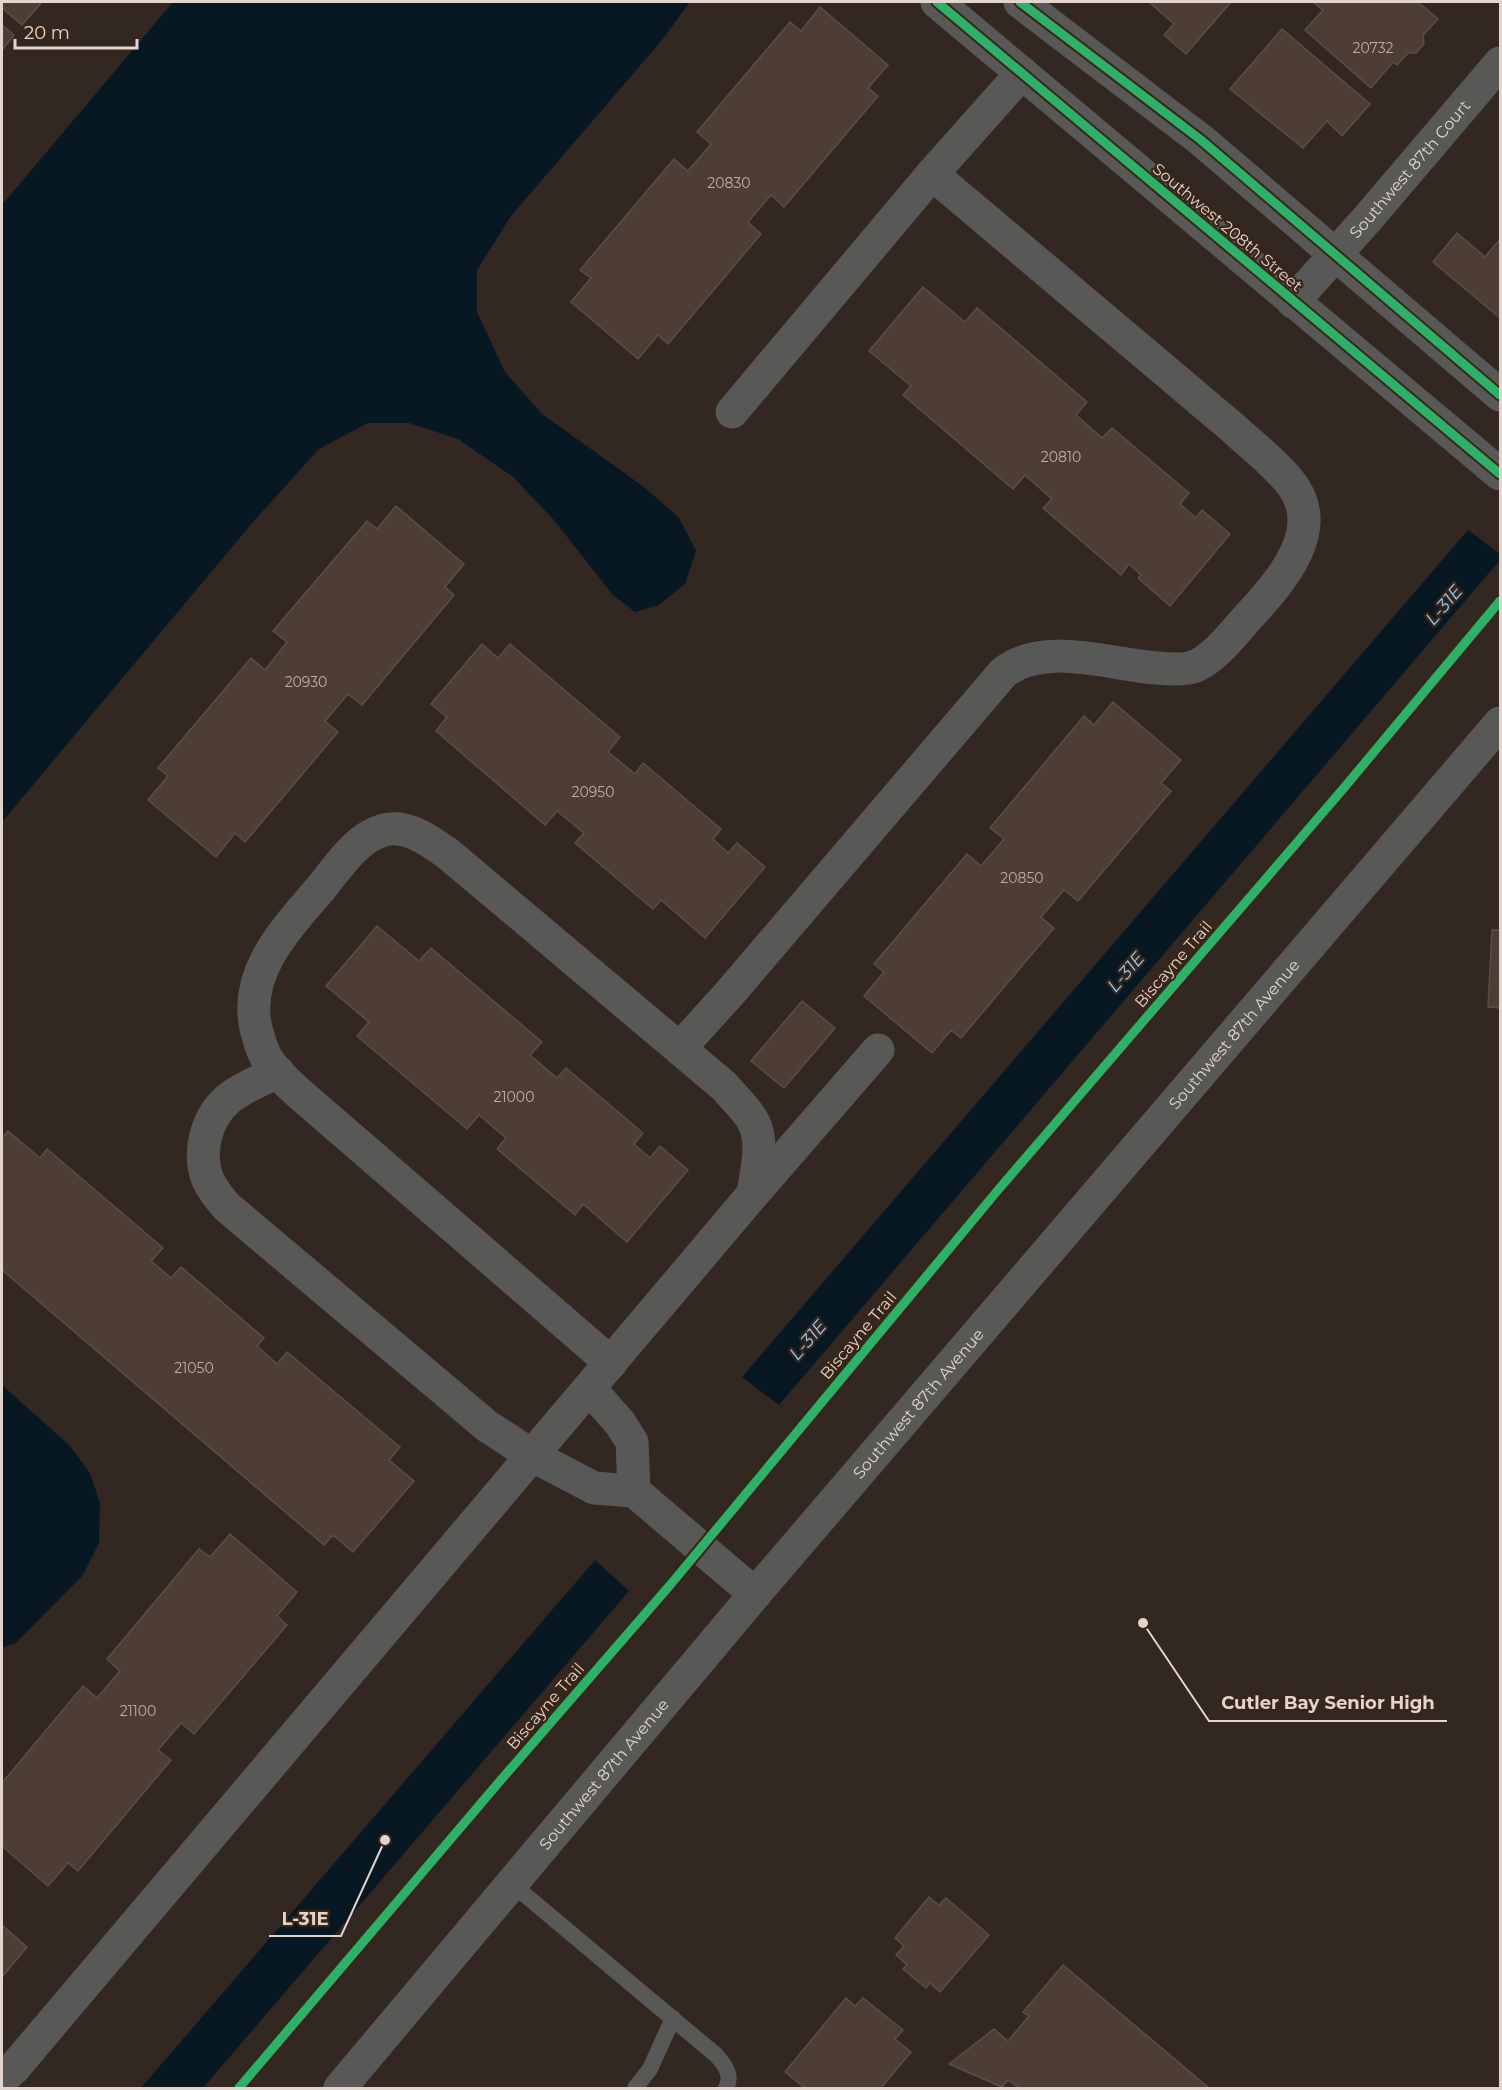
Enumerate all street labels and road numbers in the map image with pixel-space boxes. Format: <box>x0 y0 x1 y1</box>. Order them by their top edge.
street label: Southwest 87th Court <box>1346 96 1475 242</box>
street label: Southwest 208th Street <box>1149 159 1307 296</box>
street label: Biscayne Trail <box>1131 917 1216 1011</box>
street label: Southwest 87th Avenue <box>1165 956 1304 1113</box>
street label: Biscayne Trail <box>816 1288 901 1383</box>
street label: Southwest 87th Avenue <box>849 1325 988 1483</box>
street label: Biscayne Trail <box>503 1659 588 1753</box>
street label: Southwest 87th Avenue <box>535 1695 673 1854</box>

